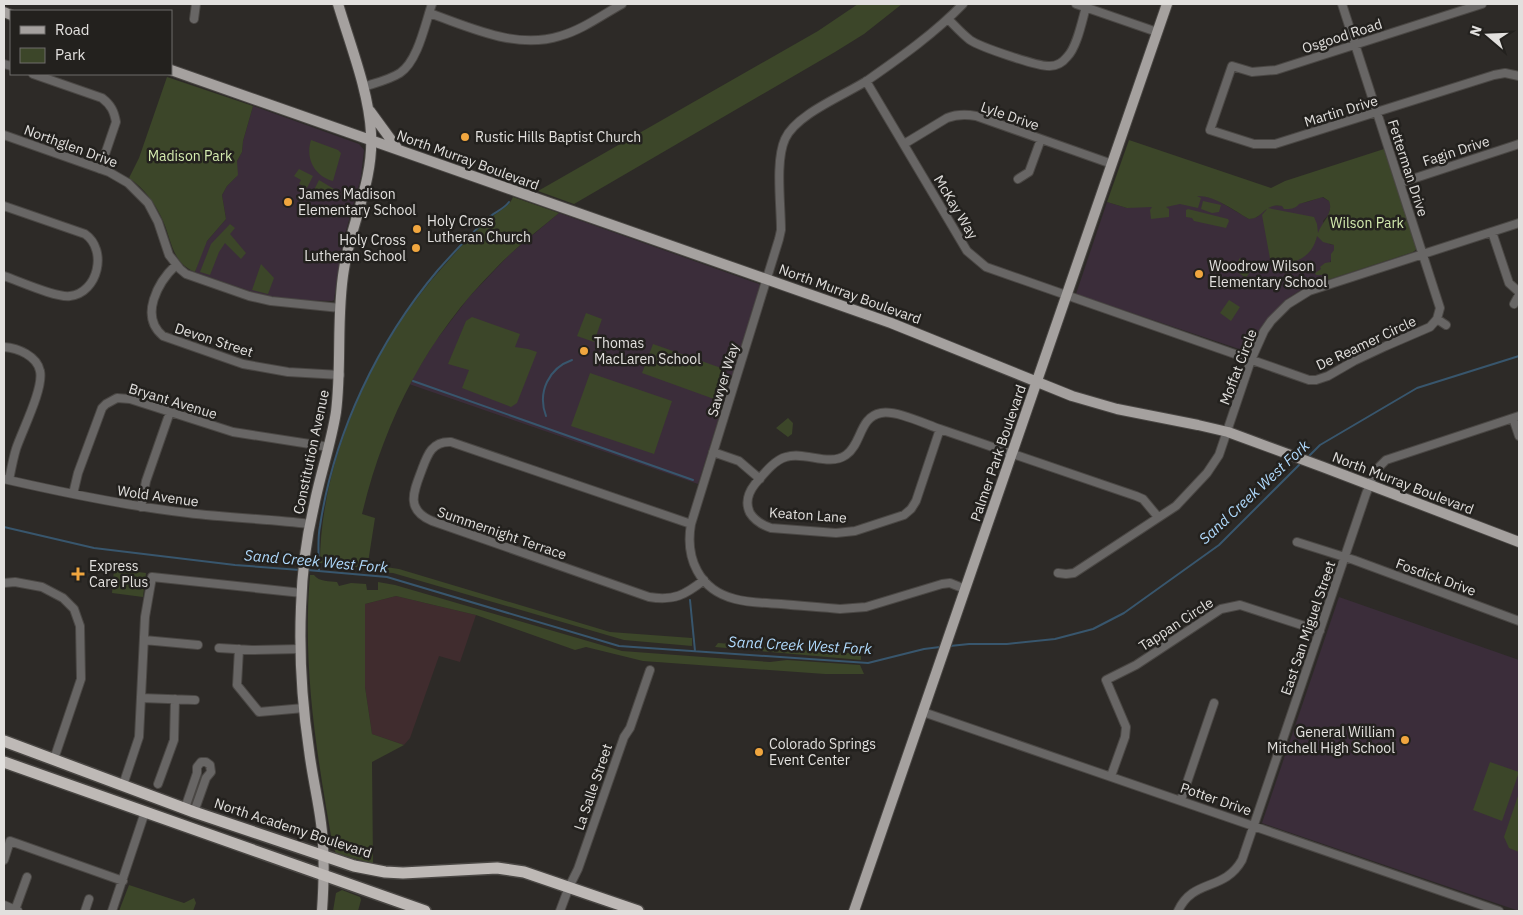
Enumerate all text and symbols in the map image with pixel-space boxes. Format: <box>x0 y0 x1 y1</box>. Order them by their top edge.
legend <box>10 10 172 75</box>
north arrow <box>1463 10 1513 60</box>
street label: Osgood Road <box>1300 15 1384 57</box>
text: Road <box>55 20 90 39</box>
text: N <box>1466 23 1486 38</box>
text: Park <box>55 45 85 64</box>
street label: Martin Drive <box>1302 91 1380 131</box>
street label: Lyle Drive <box>978 98 1042 134</box>
street label: Fetterman Drive <box>1384 117 1432 219</box>
street label: Northglen Drive <box>22 121 121 171</box>
street label: North Murray Boulevard <box>394 126 542 194</box>
place label: Rustic Hills Baptist Church <box>475 128 641 146</box>
marker: Rustic Hills Baptist Church <box>459 131 471 143</box>
street label: Fagin Drive <box>1420 132 1492 170</box>
park label: Madison Park <box>148 147 233 165</box>
street label: McKay Way <box>930 172 982 242</box>
place label: James Madison Elementary School <box>298 185 416 219</box>
marker: James Madison Elementary School <box>282 196 294 208</box>
place label: Holy Cross Lutheran Church <box>427 212 531 246</box>
park label: Wilson Park <box>1330 214 1405 232</box>
marker: Holy Cross Lutheran Church <box>411 223 423 235</box>
place label: Holy Cross Lutheran School <box>304 231 406 265</box>
marker: Holy Cross Lutheran School <box>410 242 422 254</box>
place label: Woodrow Wilson Elementary School <box>1209 257 1327 291</box>
street label: North Murray Boulevard <box>776 260 924 328</box>
marker: Woodrow Wilson Elementary School <box>1193 268 1205 280</box>
street label: De Reamer Circle <box>1313 312 1419 374</box>
street label: Devon Street <box>173 319 255 361</box>
street label: Moffat Circle <box>1215 326 1261 407</box>
place label: Thomas MacLaren School <box>594 334 701 368</box>
street label: Sawyer Way <box>703 341 743 419</box>
marker: Thomas MacLaren School <box>578 345 590 357</box>
street label: Bryant Avenue <box>127 379 220 423</box>
street label: Palmer Park Boulevard <box>966 382 1030 524</box>
street label: Constitution Avenue <box>289 388 333 516</box>
water label: Sand Creek West Fork <box>1195 436 1313 548</box>
street label: North Murray Boulevard <box>1330 448 1476 518</box>
street label: Wold Avenue <box>116 481 200 511</box>
street label: Summernight Terrace <box>435 502 569 564</box>
street label: Keaton Lane <box>769 503 848 527</box>
water label: Sand Creek West Fork <box>243 545 389 577</box>
street label: Fosdick Drive <box>1393 554 1479 600</box>
place label: Express Care Plus <box>89 557 148 591</box>
street label: East San Miguel Street <box>1277 558 1339 698</box>
marker: Express Care Plus <box>71 567 85 581</box>
street label: Tappan Circle <box>1135 593 1217 655</box>
water label: Sand Creek West Fork <box>728 632 873 658</box>
place label: General William Mitchell High School <box>1267 723 1395 757</box>
marker: General William Mitchell High School <box>1399 734 1411 746</box>
place label: Colorado Springs Event Center <box>769 735 876 769</box>
street label: La Salle Street <box>570 741 616 833</box>
marker: Colorado Springs Event Center <box>753 746 765 758</box>
street label: Potter Drive <box>1178 778 1254 820</box>
street label: North Academy Boulevard <box>212 794 374 862</box>

